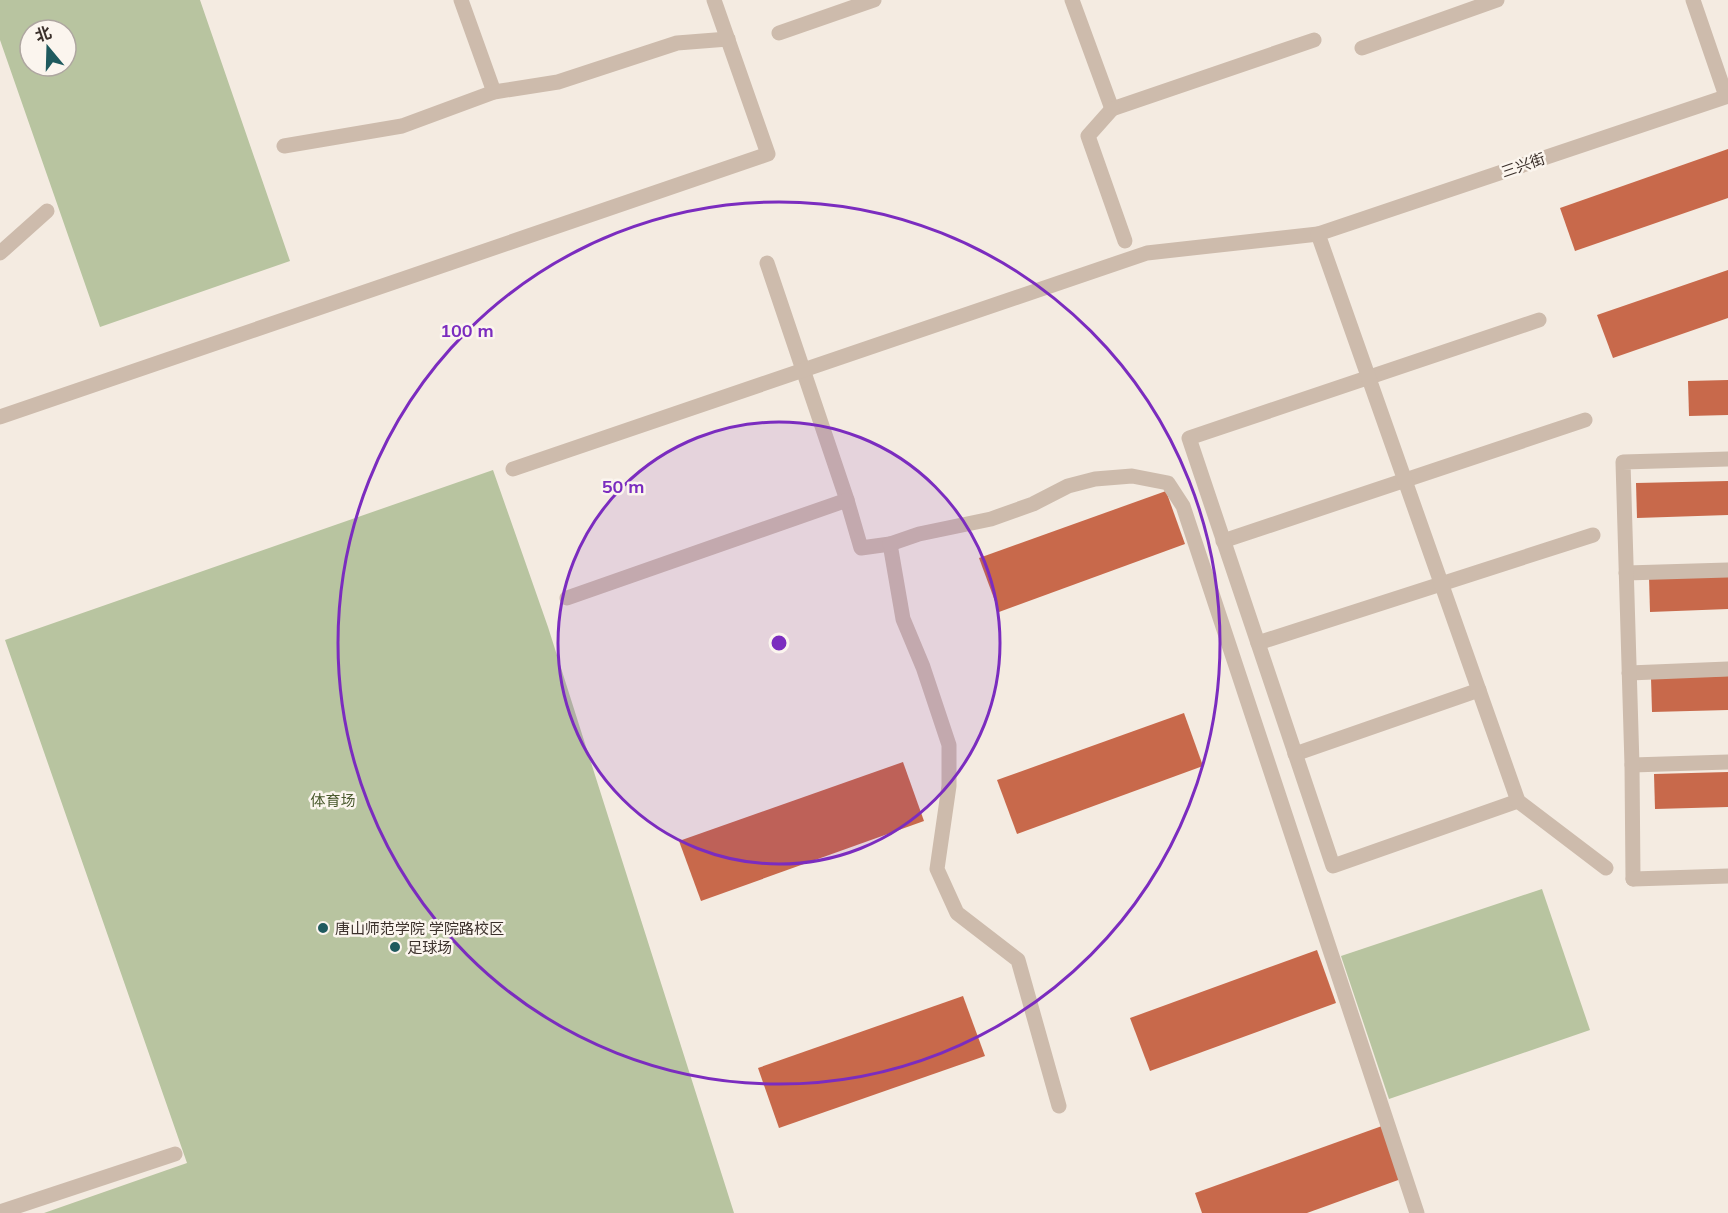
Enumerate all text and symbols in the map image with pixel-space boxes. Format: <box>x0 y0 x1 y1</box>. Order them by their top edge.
north arrow <box>18 18 78 78</box>
text: 北 <box>32 22 54 46</box>
street label: 三兴街 <box>1499 149 1547 181</box>
text: 100 m <box>440 319 494 342</box>
text: 50 m <box>602 475 644 498</box>
centre of rings <box>769 633 789 653</box>
park label: 体育场 <box>310 791 356 810</box>
place label: 唐山师范学院 学院路校区 <box>335 919 504 938</box>
marker: 唐山师范学院 学院路校区 <box>316 921 330 935</box>
place label: 足球场 <box>407 938 452 957</box>
marker: 足球场 <box>388 940 402 954</box>

